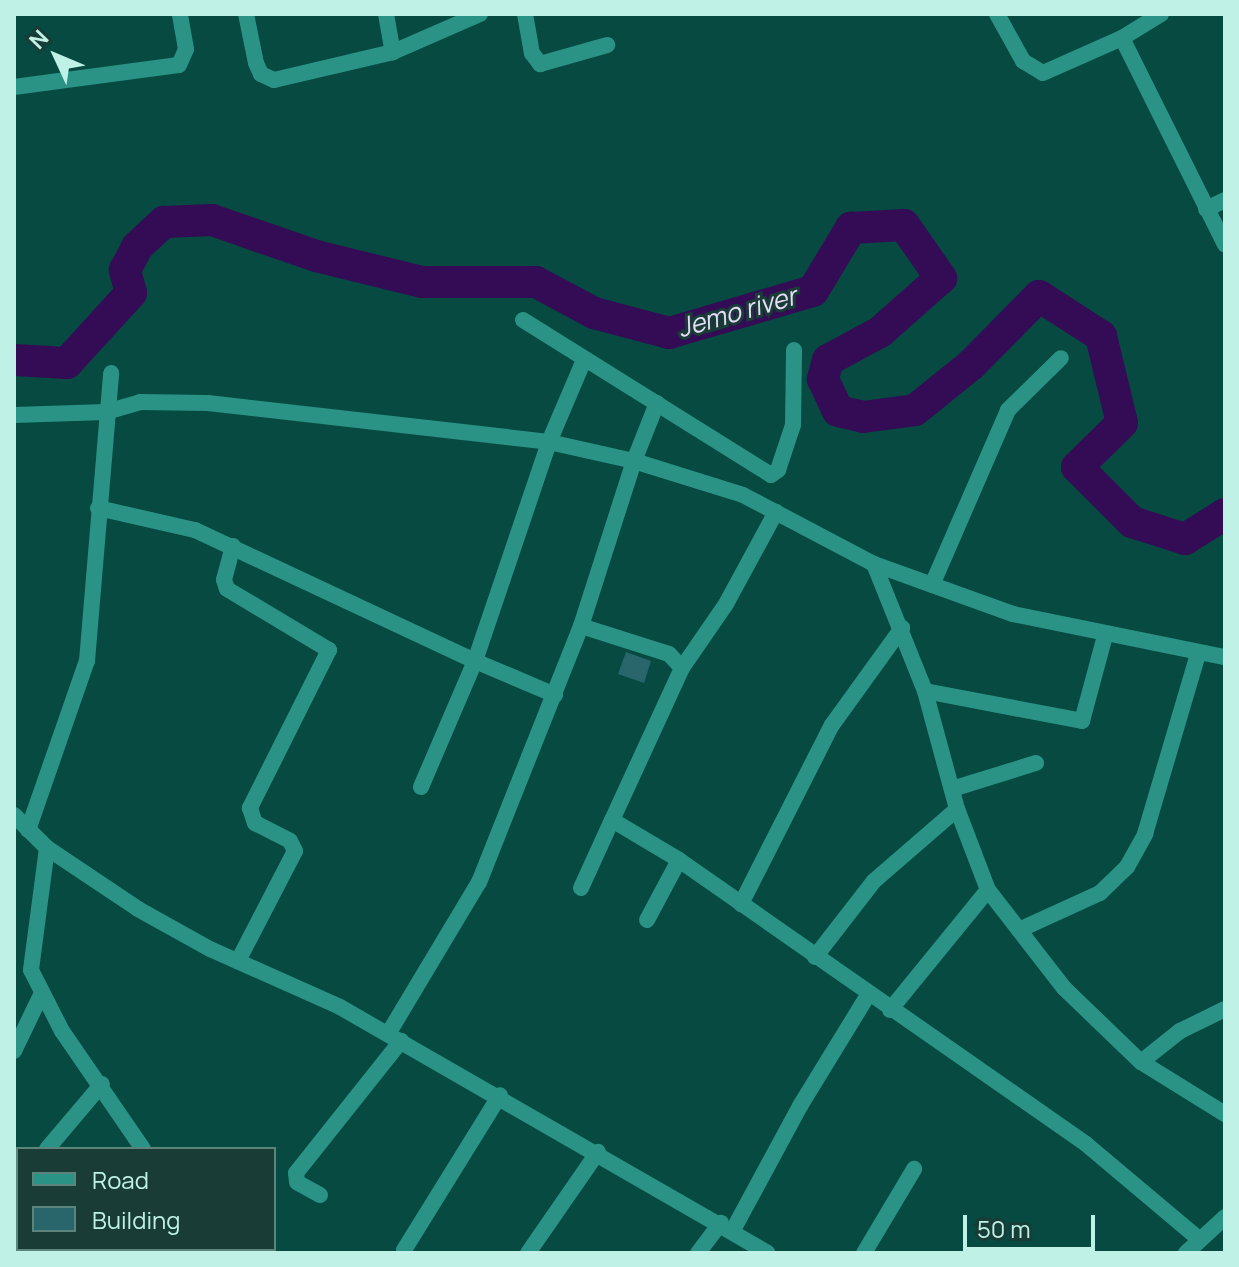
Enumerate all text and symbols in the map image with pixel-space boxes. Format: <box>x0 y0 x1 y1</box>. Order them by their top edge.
north arrow <box>16 16 96 96</box>
text: N <box>22 23 55 55</box>
water label: Jemo river <box>674 280 800 344</box>
legend <box>16 1147 276 1251</box>
text: Road <box>92 1163 149 1196</box>
scale bar <box>967 1199 1099 1249</box>
text: Building <box>92 1203 180 1236</box>
text: 50 m <box>977 1212 1031 1245</box>

